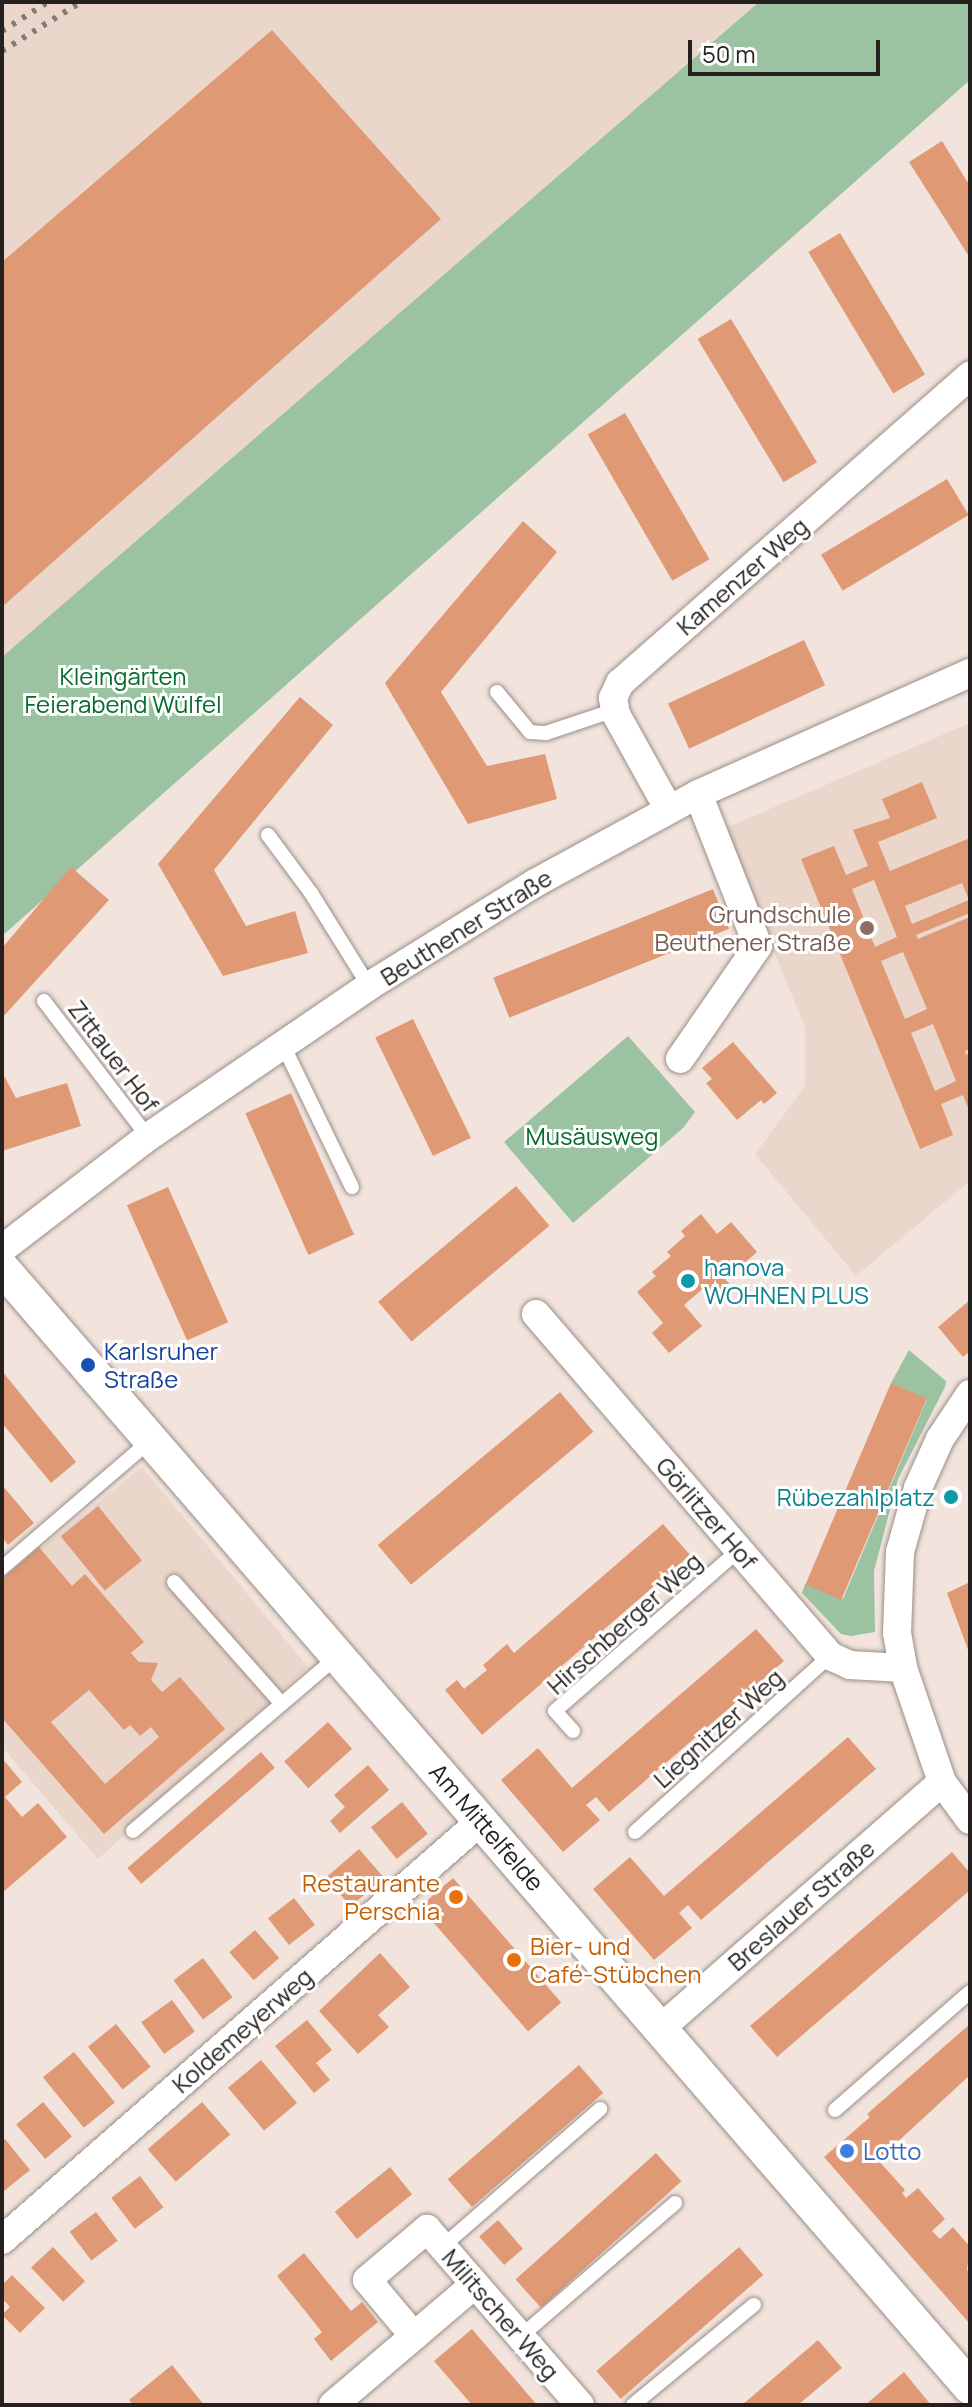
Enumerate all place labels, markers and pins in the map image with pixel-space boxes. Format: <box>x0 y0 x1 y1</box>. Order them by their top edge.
place label: Grundschule Beuthener Straße <box>655 900 851 956</box>
marker: Grundschule Beuthener Straße <box>858 919 876 937</box>
place label: hanova WOHNEN PLUS <box>704 1253 869 1309</box>
marker: hanova WOHNEN PLUS <box>679 1272 697 1290</box>
place label: Karlsruher Straße <box>104 1337 218 1393</box>
marker: Karlsruher Straße <box>79 1356 97 1374</box>
place label: Rübezahlplatz <box>777 1483 935 1511</box>
marker: Rübezahlplatz <box>942 1488 960 1506</box>
place label: Restaurante Perschia <box>302 1869 440 1925</box>
marker: Restaurante Perschia <box>447 1888 465 1906</box>
place label: Bier- und Café-Stübchen <box>530 1932 701 1988</box>
marker: Bier- und Café-Stübchen <box>505 1951 523 1969</box>
place label: Lotto <box>863 2137 921 2165</box>
marker: Lotto <box>838 2142 856 2160</box>

